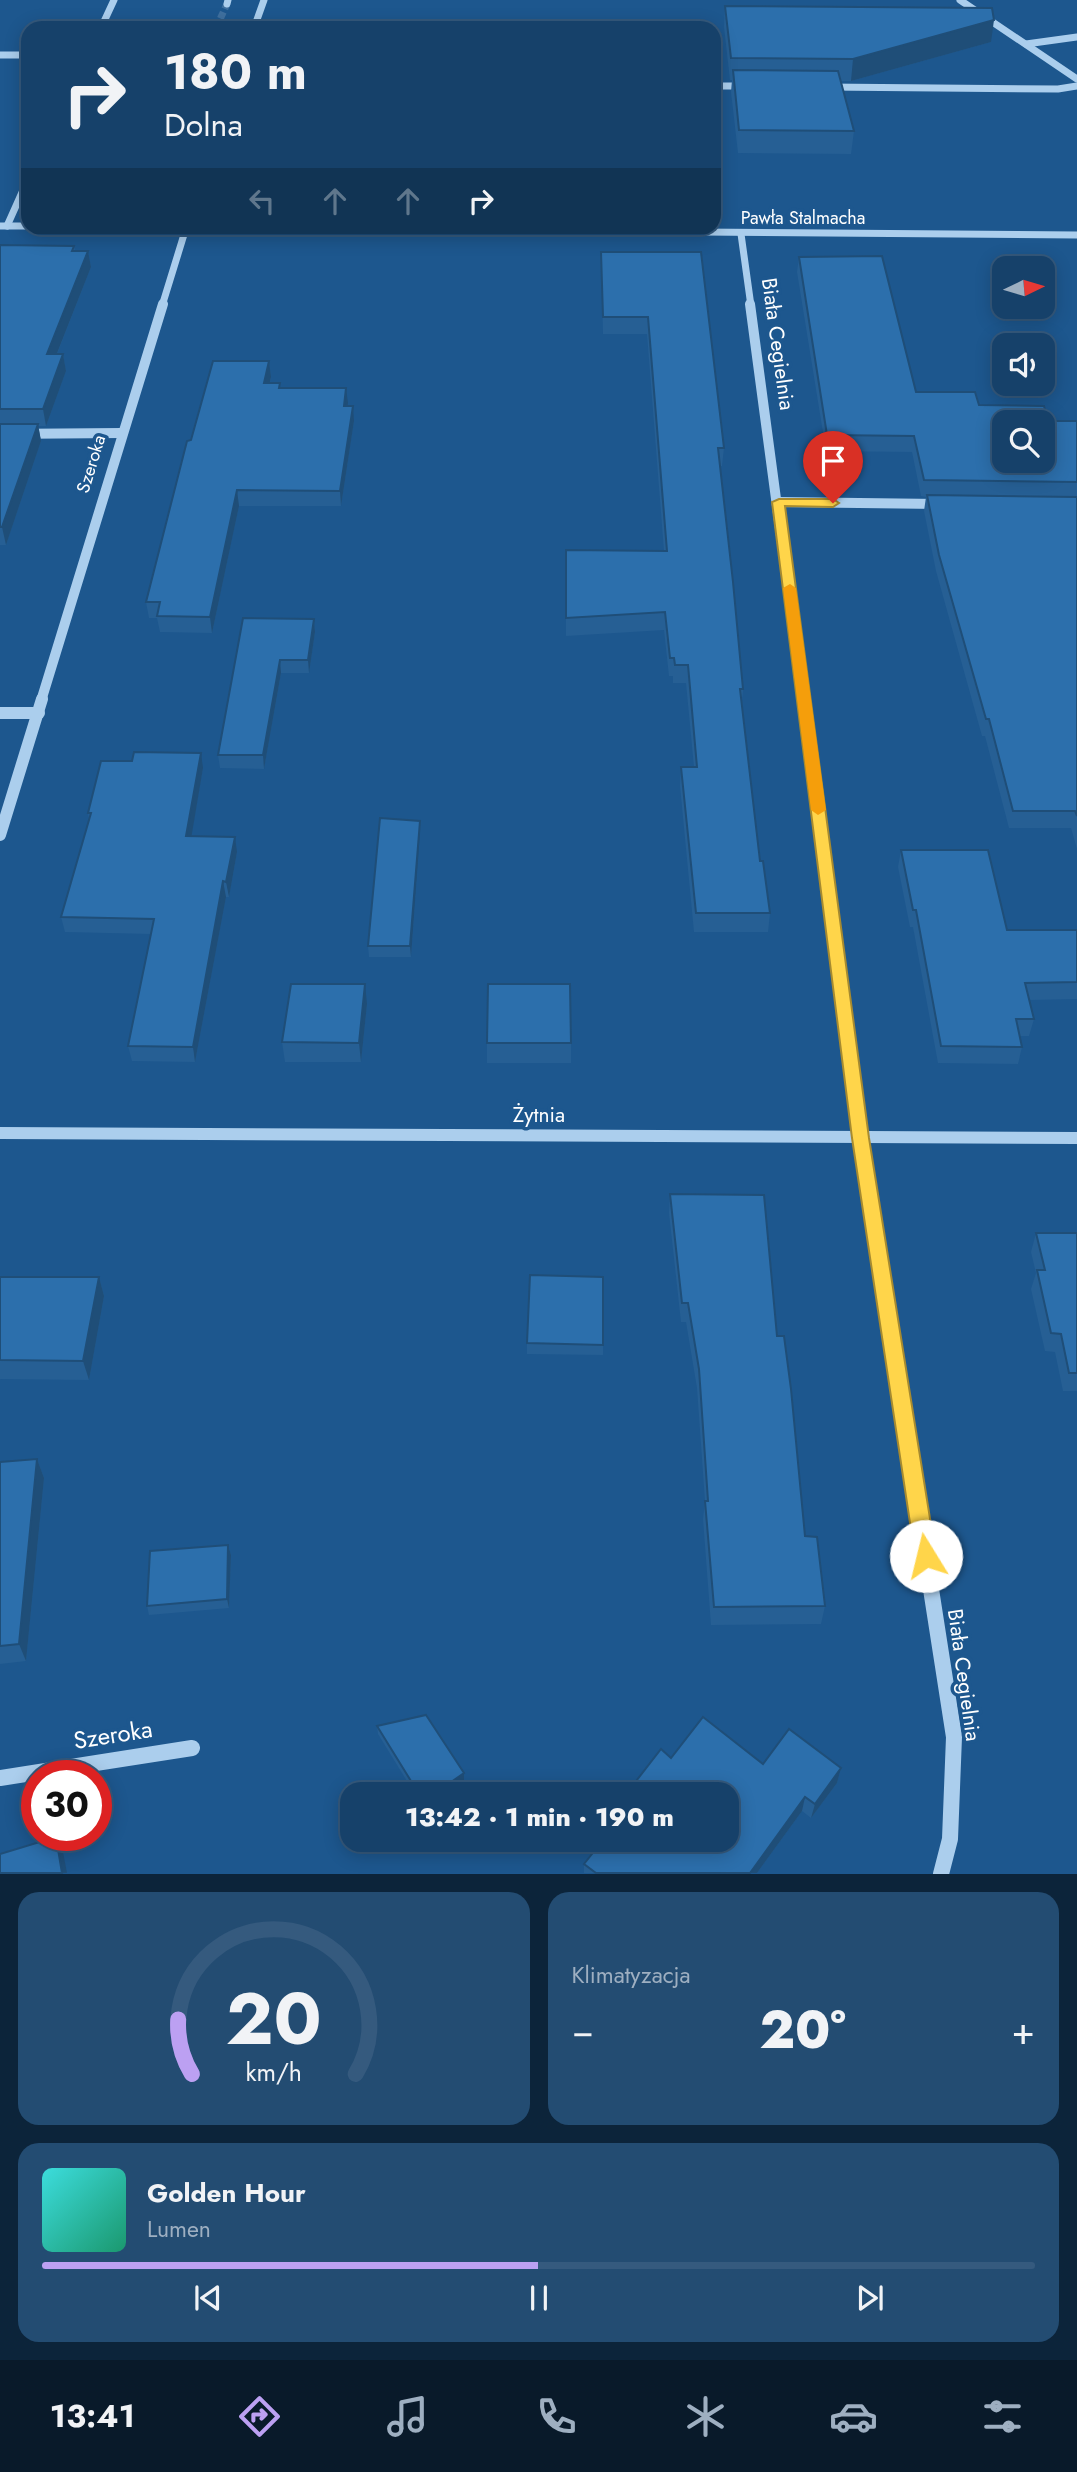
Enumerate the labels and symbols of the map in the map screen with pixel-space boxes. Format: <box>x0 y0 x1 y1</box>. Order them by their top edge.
street label: Pawła Stalmacha <box>741 205 865 231</box>
north arrow <box>992 256 1055 318</box>
street label: Biała Cegielnia <box>754 276 802 412</box>
pin <box>803 431 863 503</box>
street label: Szeroka <box>70 432 112 496</box>
street label: Żytnia <box>513 1100 565 1130</box>
position arrow <box>889 1519 963 1593</box>
street label: Biała Cegielnia <box>940 1607 988 1743</box>
street label: Szeroka <box>71 1711 155 1758</box>
speed limit sign: 30 <box>21 1760 112 1851</box>

